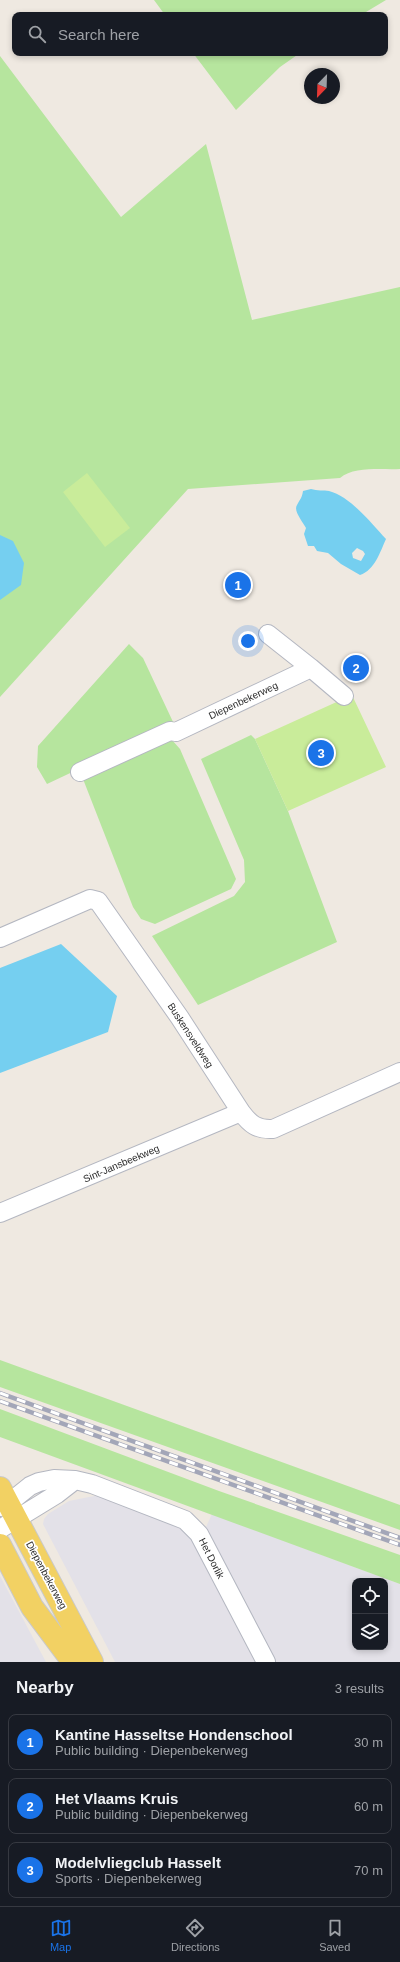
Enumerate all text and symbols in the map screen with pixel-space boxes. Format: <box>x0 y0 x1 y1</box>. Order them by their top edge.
search box <box>12 12 388 56</box>
icon: search <box>26 23 48 45</box>
text: Search here <box>58 26 140 43</box>
north arrow <box>304 68 340 104</box>
pin: 1 <box>225 570 251 600</box>
your location <box>238 631 258 651</box>
pin: 2 <box>343 653 369 683</box>
street label: Diepenbekerweg <box>207 680 280 721</box>
pin: 3 <box>308 738 334 768</box>
street label: Buskensveldweg <box>166 1001 216 1070</box>
street label: Sint-Jansbeekweg <box>81 1142 161 1184</box>
street label: Het Dorlik <box>197 1536 227 1581</box>
street label: Diepenbekerweg <box>24 1540 69 1611</box>
map controls <box>352 1578 388 1650</box>
button: locate <box>352 1578 388 1614</box>
button: layers <box>352 1614 388 1650</box>
text: Nearby <box>16 1678 74 1697</box>
text: 3 results <box>335 1681 384 1696</box>
text: Kantine Hasseltse Hondenschool <box>55 1726 293 1743</box>
text: 1 <box>26 1735 34 1750</box>
text: 30 m <box>354 1735 383 1750</box>
text: Public building · Diepenbekerweg <box>55 1743 248 1758</box>
text: Het Vlaams Kruis <box>55 1790 178 1807</box>
text: 2 <box>26 1799 34 1814</box>
text: 60 m <box>354 1799 383 1814</box>
text: Public building · Diepenbekerweg <box>55 1807 248 1822</box>
text: Modelvliegclub Hasselt <box>55 1854 221 1871</box>
text: 3 <box>26 1863 34 1878</box>
text: 70 m <box>354 1863 383 1878</box>
text: Sports · Diepenbekerweg <box>55 1871 202 1886</box>
tab: Map <box>50 1917 72 1953</box>
tab: Directions <box>171 1917 220 1953</box>
tab: Saved <box>319 1917 350 1953</box>

